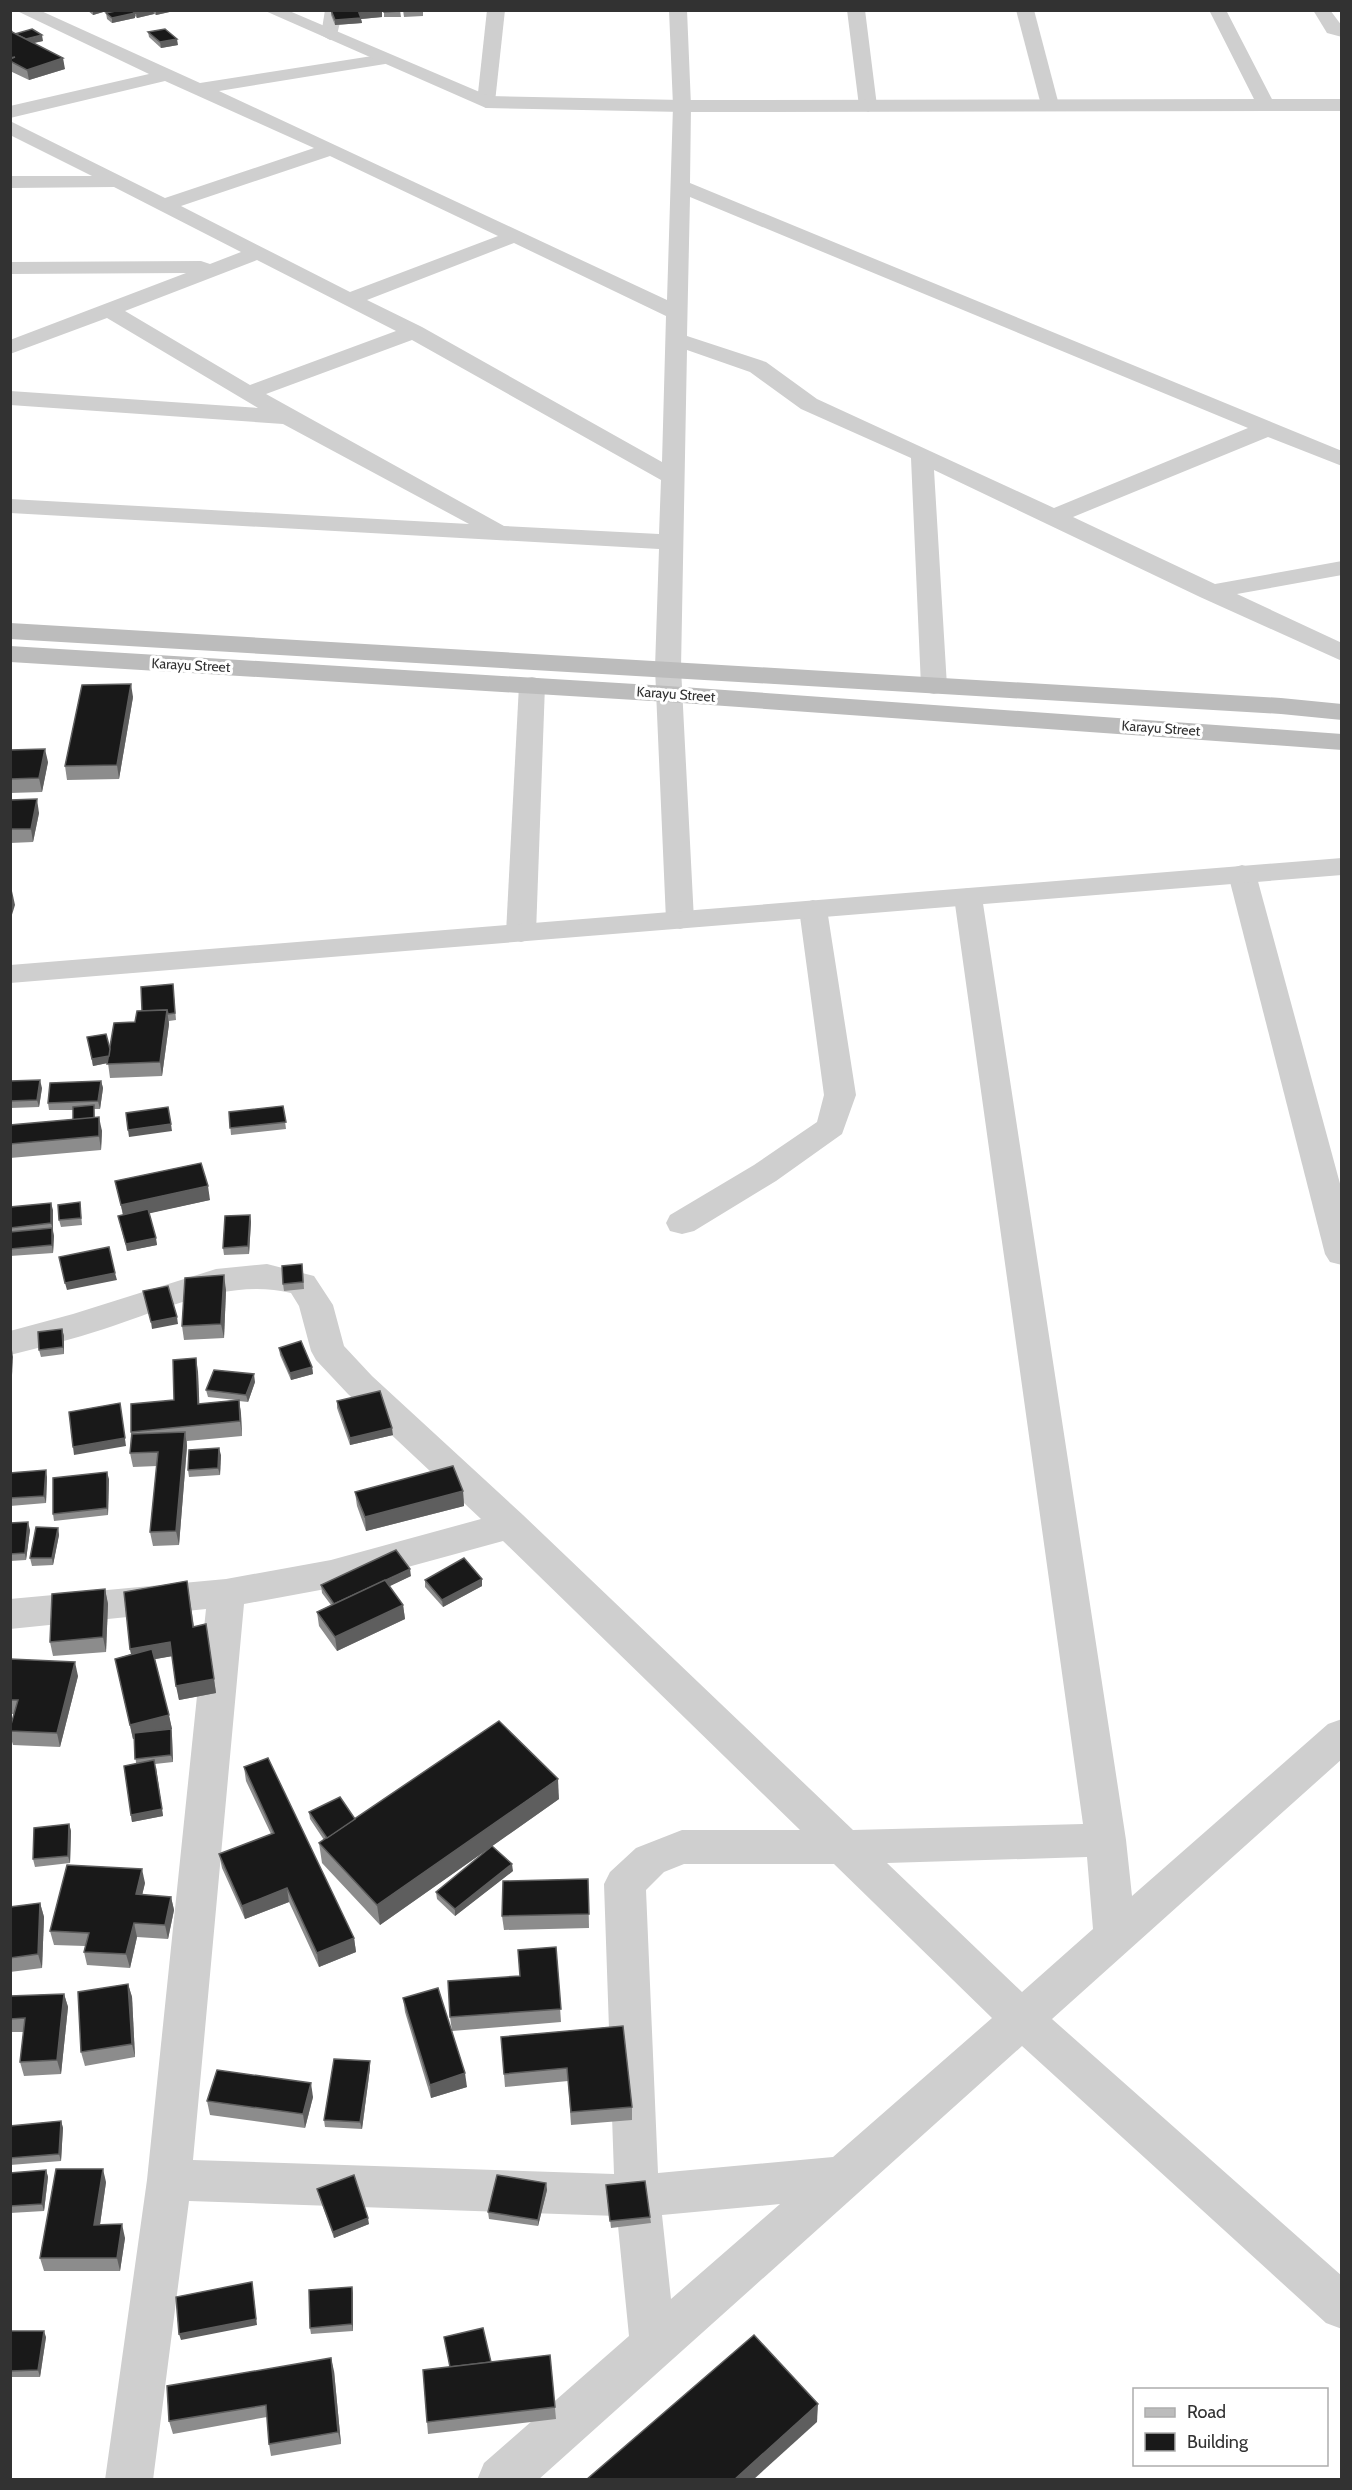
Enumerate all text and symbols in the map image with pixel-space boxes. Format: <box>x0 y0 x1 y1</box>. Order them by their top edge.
street label: Karayu Street <box>151 654 231 676</box>
street label: Karayu Street <box>636 682 716 706</box>
street label: Karayu Street <box>1121 716 1201 740</box>
legend <box>1133 2388 1328 2466</box>
text: Road <box>1187 2401 1226 2423</box>
text: Building <box>1187 2431 1249 2453</box>

